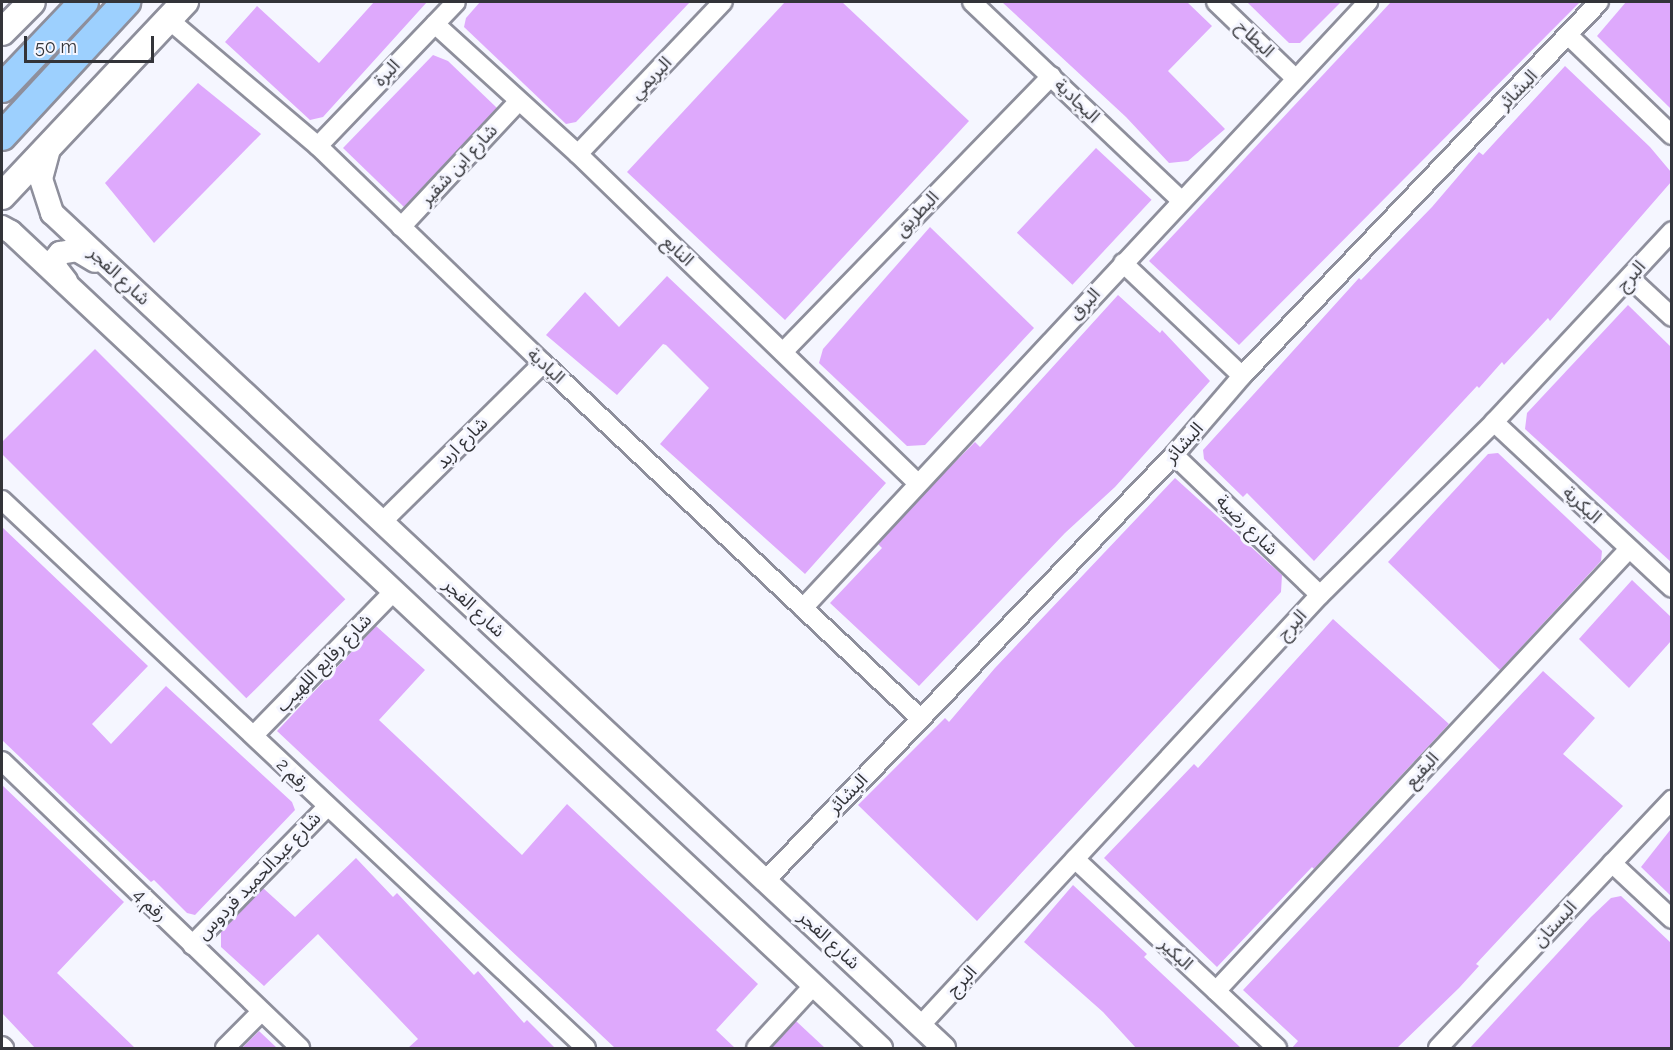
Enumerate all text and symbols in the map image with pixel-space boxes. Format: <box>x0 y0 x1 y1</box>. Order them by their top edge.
street label: البطاح <box>1231 16 1279 62</box>
scale bar <box>27 24 158 62</box>
text: 50 m <box>35 36 77 57</box>
street label: البريمي <box>626 52 676 104</box>
street label: البرة <box>369 55 405 91</box>
street label: البشائر <box>1494 65 1542 115</box>
street label: البجادية <box>1050 74 1104 128</box>
street label: شارع ابن شقير <box>416 120 502 210</box>
street label: البطريق <box>890 187 944 241</box>
street label: النابع <box>658 231 698 271</box>
street label: شارع الفجر <box>84 242 154 310</box>
street label: البرج <box>1612 256 1650 296</box>
street label: البرق <box>1065 284 1105 324</box>
street label: البادية <box>523 343 569 389</box>
street label: شارع اربد <box>432 413 492 473</box>
street label: البشائر <box>1160 418 1208 468</box>
street label: البكرية <box>1558 482 1606 528</box>
street label: شارع رضية <box>1212 490 1282 560</box>
street label: شارع الفجر <box>439 574 509 642</box>
street label: البرج <box>1273 605 1311 645</box>
street label: شارع رفايع اللهيب <box>272 609 376 717</box>
street label: البقيع <box>1400 748 1444 792</box>
street label: رقم 2 <box>272 754 314 796</box>
street label: البشائر <box>824 769 872 819</box>
street label: شارع عبدالحميد فردوس <box>192 808 326 944</box>
street label: رقم 4 <box>129 884 171 926</box>
street label: البستان <box>1528 897 1582 951</box>
street label: شارع الفجر <box>794 906 864 974</box>
street label: البكير <box>1155 933 1197 975</box>
street label: البرج <box>943 961 981 1001</box>

